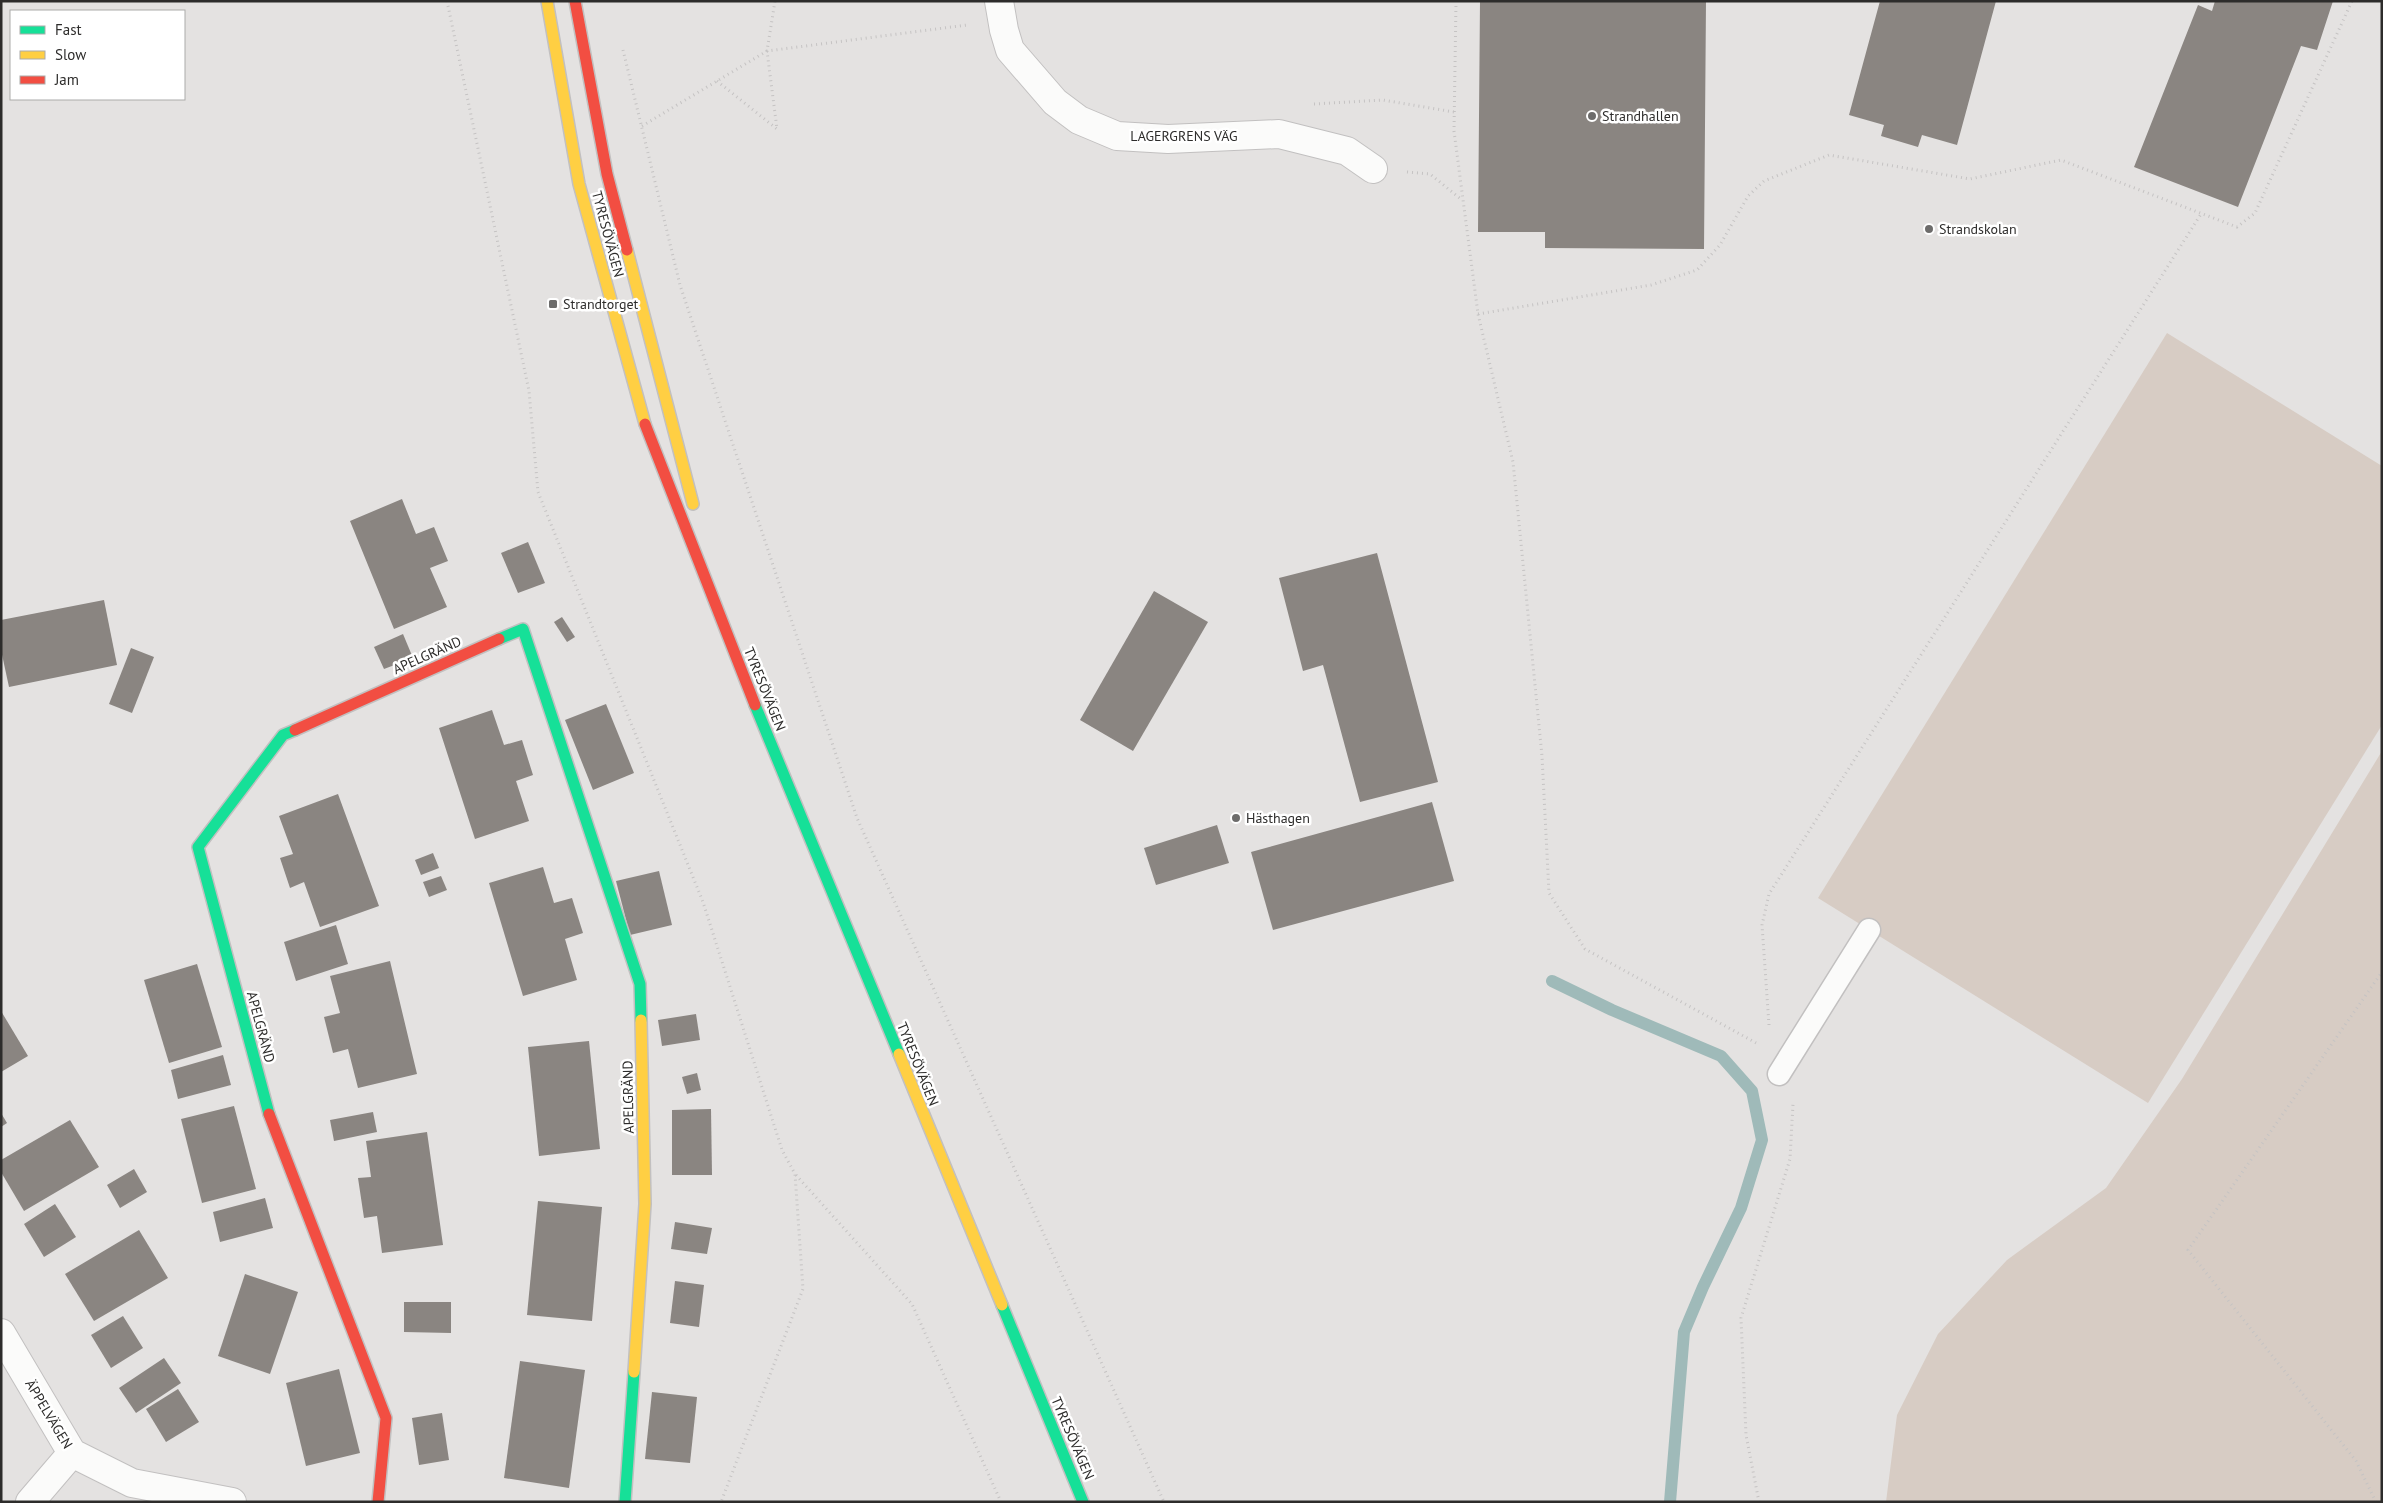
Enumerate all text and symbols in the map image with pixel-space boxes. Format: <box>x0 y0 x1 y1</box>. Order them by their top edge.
legend <box>10 10 185 100</box>
text: Fast <box>55 20 82 39</box>
text: Slow <box>55 45 86 64</box>
text: Jam <box>54 70 79 89</box>
place label: Strandhallen <box>1602 107 1679 125</box>
marker: Strandhallen <box>1586 110 1598 122</box>
street label: LAGERGRENS VÄG <box>1130 127 1238 145</box>
street label: TYRESÖVÄGEN <box>588 189 628 279</box>
place label: Strandskolan <box>1939 220 2017 238</box>
marker: Strandskolan <box>1923 223 1935 235</box>
place label: Strandtorget <box>563 295 639 313</box>
marker: Strandtorget <box>547 298 559 310</box>
street label: APELGRÄND <box>390 632 464 678</box>
street label: TYRESÖVÄGEN <box>740 645 790 733</box>
place label: Hästhagen <box>1246 809 1310 827</box>
marker: Hästhagen <box>1230 812 1242 824</box>
street label: APELGRÄND <box>243 989 279 1065</box>
street label: TYRESÖVÄGEN <box>893 1020 943 1108</box>
street label: APELGRÄND <box>618 1060 638 1134</box>
street label: ÄPPELVÄGEN <box>21 1376 77 1452</box>
street label: TYRESÖVÄGEN <box>1047 1394 1099 1482</box>

